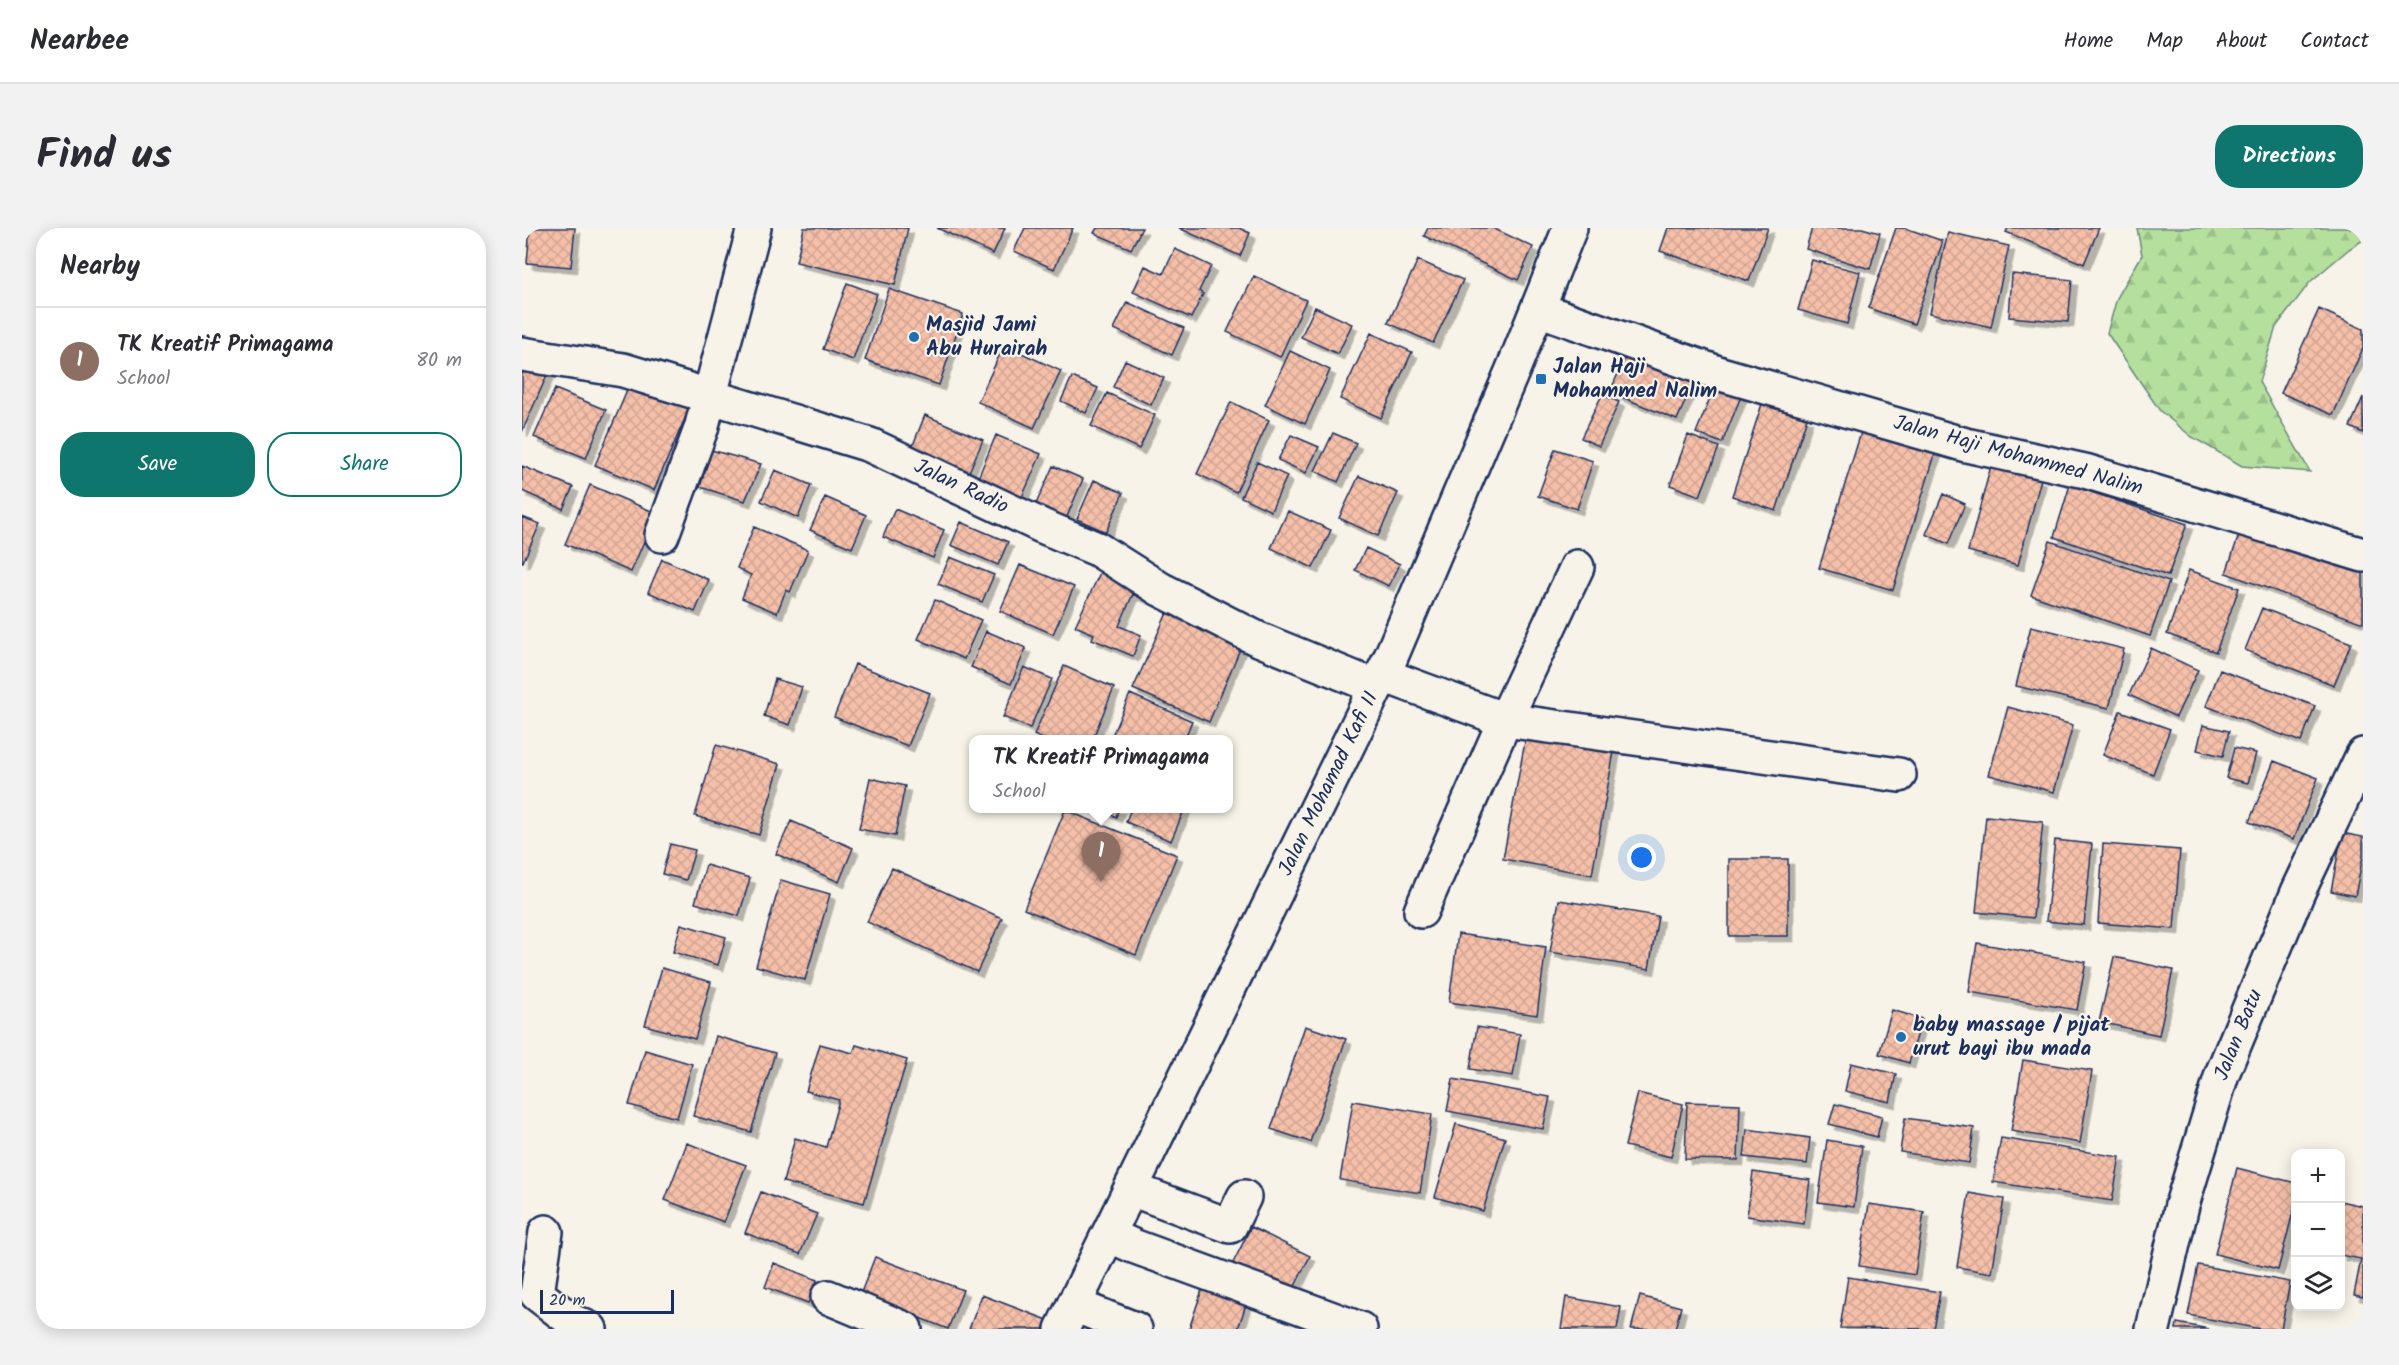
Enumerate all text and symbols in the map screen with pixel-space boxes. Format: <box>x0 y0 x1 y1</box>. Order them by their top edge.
text: Nearbee <box>30 19 129 64</box>
text: Home <box>2064 25 2113 58</box>
text: Map <box>2146 25 2183 58</box>
text: About <box>2216 25 2267 58</box>
text: Contact <box>2300 25 2369 58</box>
text: Find us <box>36 123 172 190</box>
button: Directions <box>2215 125 2363 188</box>
text: Nearby <box>60 246 140 288</box>
place label: Masjid Jami Abu Hurairah <box>926 309 1047 366</box>
text: TK Kreatif Primagama <box>117 328 334 363</box>
marker: Masjid Jami Abu Hurairah <box>907 330 921 344</box>
text: 1 <box>76 345 83 377</box>
text: 80 m <box>416 345 462 377</box>
place label: Jalan Haji Mohammed Nalim <box>1553 351 1717 408</box>
text: School <box>117 363 170 395</box>
marker: Jalan Haji Mohammed Nalim <box>1534 372 1548 386</box>
street label: Jalan Haji Mohammed Nalim <box>1890 407 2146 505</box>
button: Save <box>60 432 255 497</box>
button: Share <box>267 432 462 497</box>
street label: Jalan Radio <box>908 451 1014 523</box>
street label: Jalan Mohamad Kafi II <box>1270 686 1388 882</box>
popup <box>969 735 1233 813</box>
text: TK Kreatif Primagama <box>993 741 1209 776</box>
text: School <box>993 776 1046 808</box>
pin: 1 <box>1082 832 1120 882</box>
your location <box>1627 843 1656 872</box>
street label: Jalan Batu <box>2206 984 2272 1086</box>
place label: baby massage / pijat urut bayi ibu mada <box>1913 1009 2110 1066</box>
marker: baby massage / pijat urut bayi ibu mada <box>1894 1030 1908 1044</box>
map controls <box>2291 1149 2345 1311</box>
button: + <box>2291 1149 2345 1203</box>
button: − <box>2291 1203 2345 1257</box>
button: layers <box>2291 1257 2345 1311</box>
scale bar <box>540 1287 674 1314</box>
text: 20 m <box>549 1288 585 1313</box>

